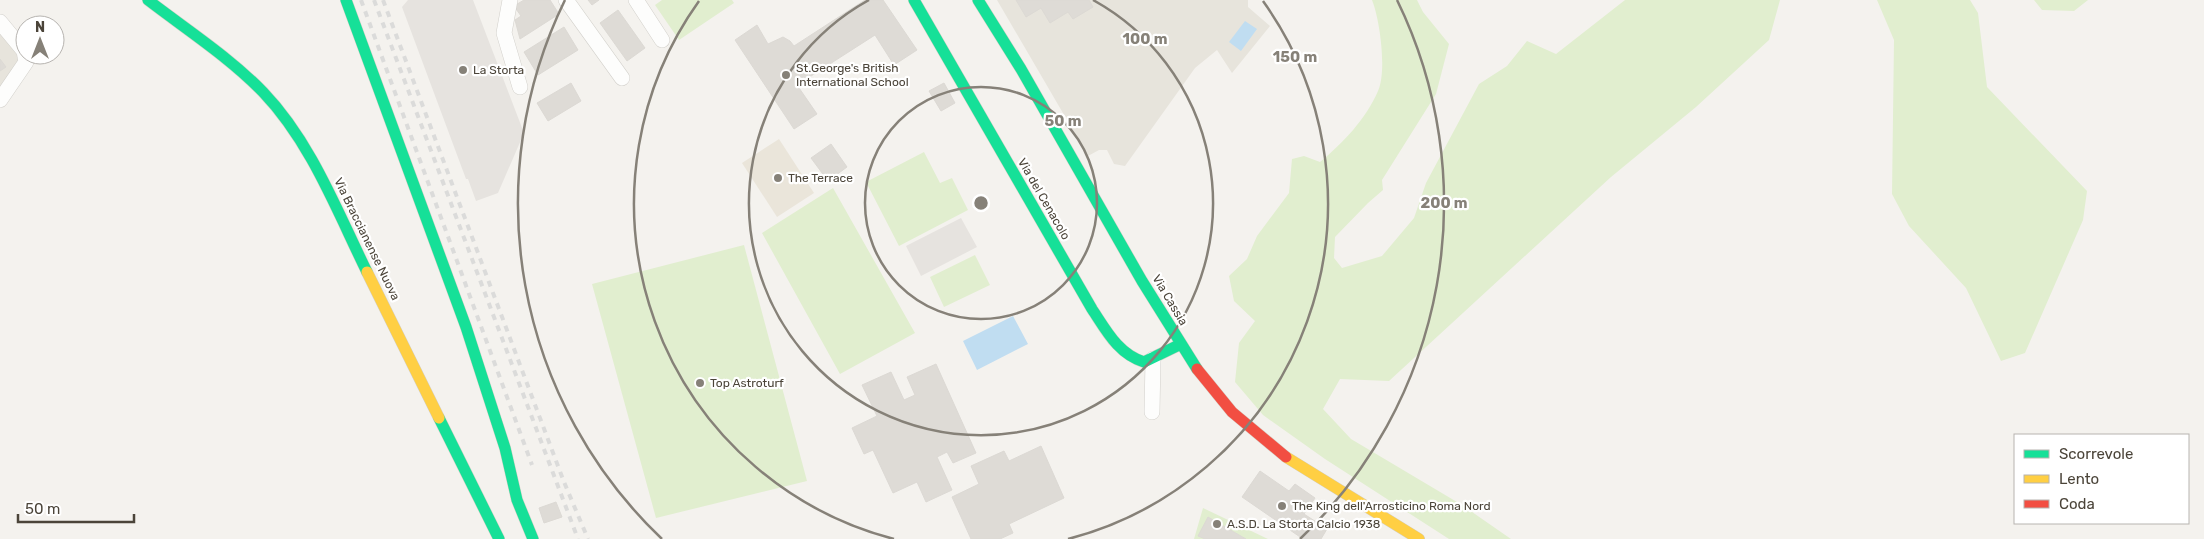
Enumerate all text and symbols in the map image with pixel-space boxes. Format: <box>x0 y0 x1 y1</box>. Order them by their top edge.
north arrow <box>15 15 65 65</box>
text: N <box>35 19 45 36</box>
text: 100 m <box>1123 30 1167 48</box>
text: 150 m <box>1273 48 1317 66</box>
place label: St.George's British International School <box>796 61 909 89</box>
place label: La Storta <box>473 63 524 77</box>
marker: La Storta <box>457 64 469 76</box>
marker: St.George's British International School <box>780 69 792 81</box>
text: 50 m <box>1045 112 1081 130</box>
street label: Via del Cenacolo <box>1015 156 1073 242</box>
place label: The Terrace <box>788 171 853 185</box>
marker: The Terrace <box>772 172 784 184</box>
street label: Via Braccianense Nuova <box>331 175 403 303</box>
centre of rings <box>972 194 990 212</box>
text: 200 m <box>1420 194 1468 212</box>
street label: Via Cassia <box>1149 272 1191 328</box>
place label: Top Astroturf <box>710 376 784 390</box>
marker: Top Astroturf <box>694 377 706 389</box>
legend <box>2014 434 2189 524</box>
text: Scorrevole <box>2059 445 2133 463</box>
text: Lento <box>2059 470 2099 488</box>
scale bar <box>18 492 134 524</box>
text: Coda <box>2059 495 2095 513</box>
place label: The King dell'Arrosticino Roma Nord <box>1292 499 1491 513</box>
text: 50 m <box>25 500 60 518</box>
marker: The King dell'Arrosticino Roma Nord <box>1276 500 1288 512</box>
place label: A.S.D. La Storta Calcio 1938 <box>1227 517 1380 531</box>
marker: A.S.D. La Storta Calcio 1938 <box>1211 518 1223 530</box>

